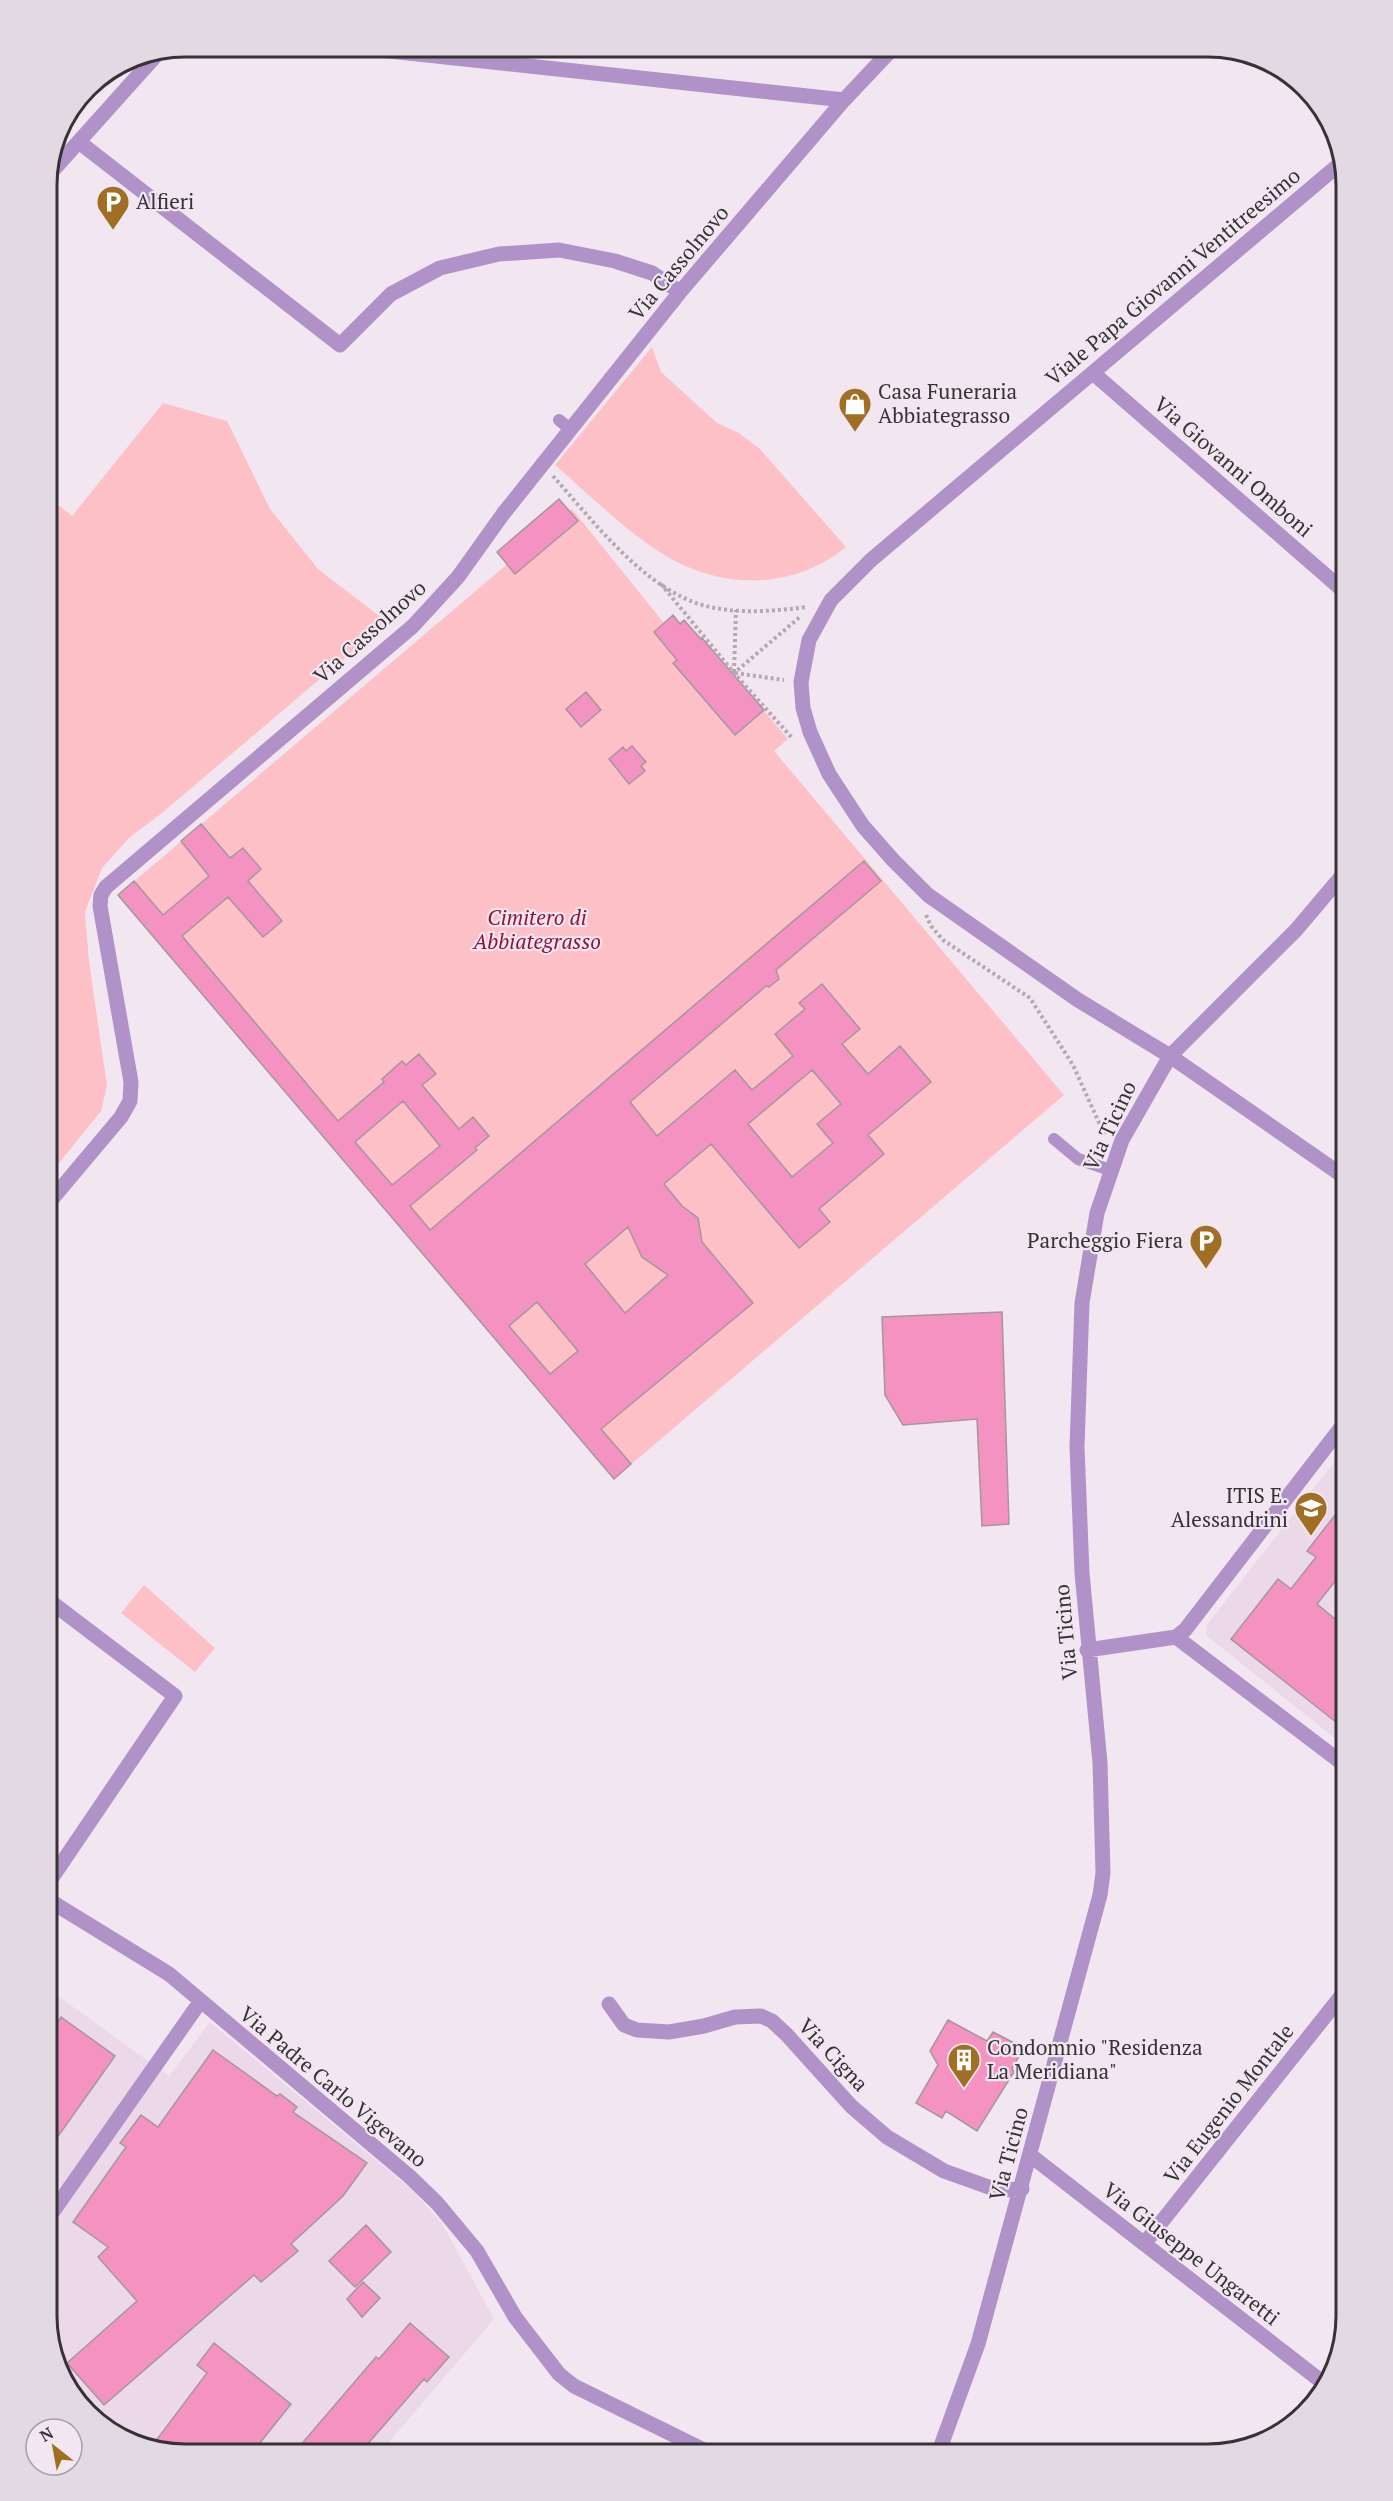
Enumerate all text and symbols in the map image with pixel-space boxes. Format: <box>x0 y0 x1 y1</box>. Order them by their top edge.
street label: Viale Papa Giovanni Ventitreesimo <box>1039 161 1306 391</box>
parking icon: Alfieri <box>95 184 131 231</box>
place label: Alfieri <box>136 187 194 215</box>
street label: Via Cassolnovo <box>622 199 735 326</box>
place label: Casa Funeraria Abbiategrasso <box>878 377 1017 429</box>
shop icon: Casa Funeraria Abbiategrasso <box>837 386 873 433</box>
street label: Via Giovanni Omboni <box>1148 390 1319 543</box>
street label: Via Cassolnovo <box>307 573 432 689</box>
park label: Cimitero di Abbiategrasso <box>471 903 601 955</box>
street label: Via Ticino <box>1076 1076 1142 1175</box>
parking icon: Parcheggio Fiera <box>1188 1223 1224 1270</box>
place label: Parcheggio Fiera <box>1027 1226 1183 1254</box>
place label: ITIS E. Alessandrini <box>1171 1481 1288 1533</box>
school or university icon: ITIS E. Alessandrini <box>1293 1490 1329 1537</box>
street label: Via Ticino <box>1047 1583 1083 1681</box>
street label: Via Padre Carlo Vigevano <box>234 1999 433 2173</box>
street label: Via Cigna <box>793 2012 875 2097</box>
street label: Via Eugenio Montale <box>1157 2018 1299 2189</box>
place label: Condomnio "Residenza La Meridiana" <box>987 2033 1203 2085</box>
building icon: Condomnio "Residenza La Meridiana" <box>946 2042 982 2089</box>
street label: Via Ticino <box>982 2104 1034 2204</box>
street label: Via Giuseppe Ungaretti <box>1097 2175 1286 2331</box>
north arrow <box>24 2417 84 2477</box>
text: N <box>35 2422 57 2447</box>

